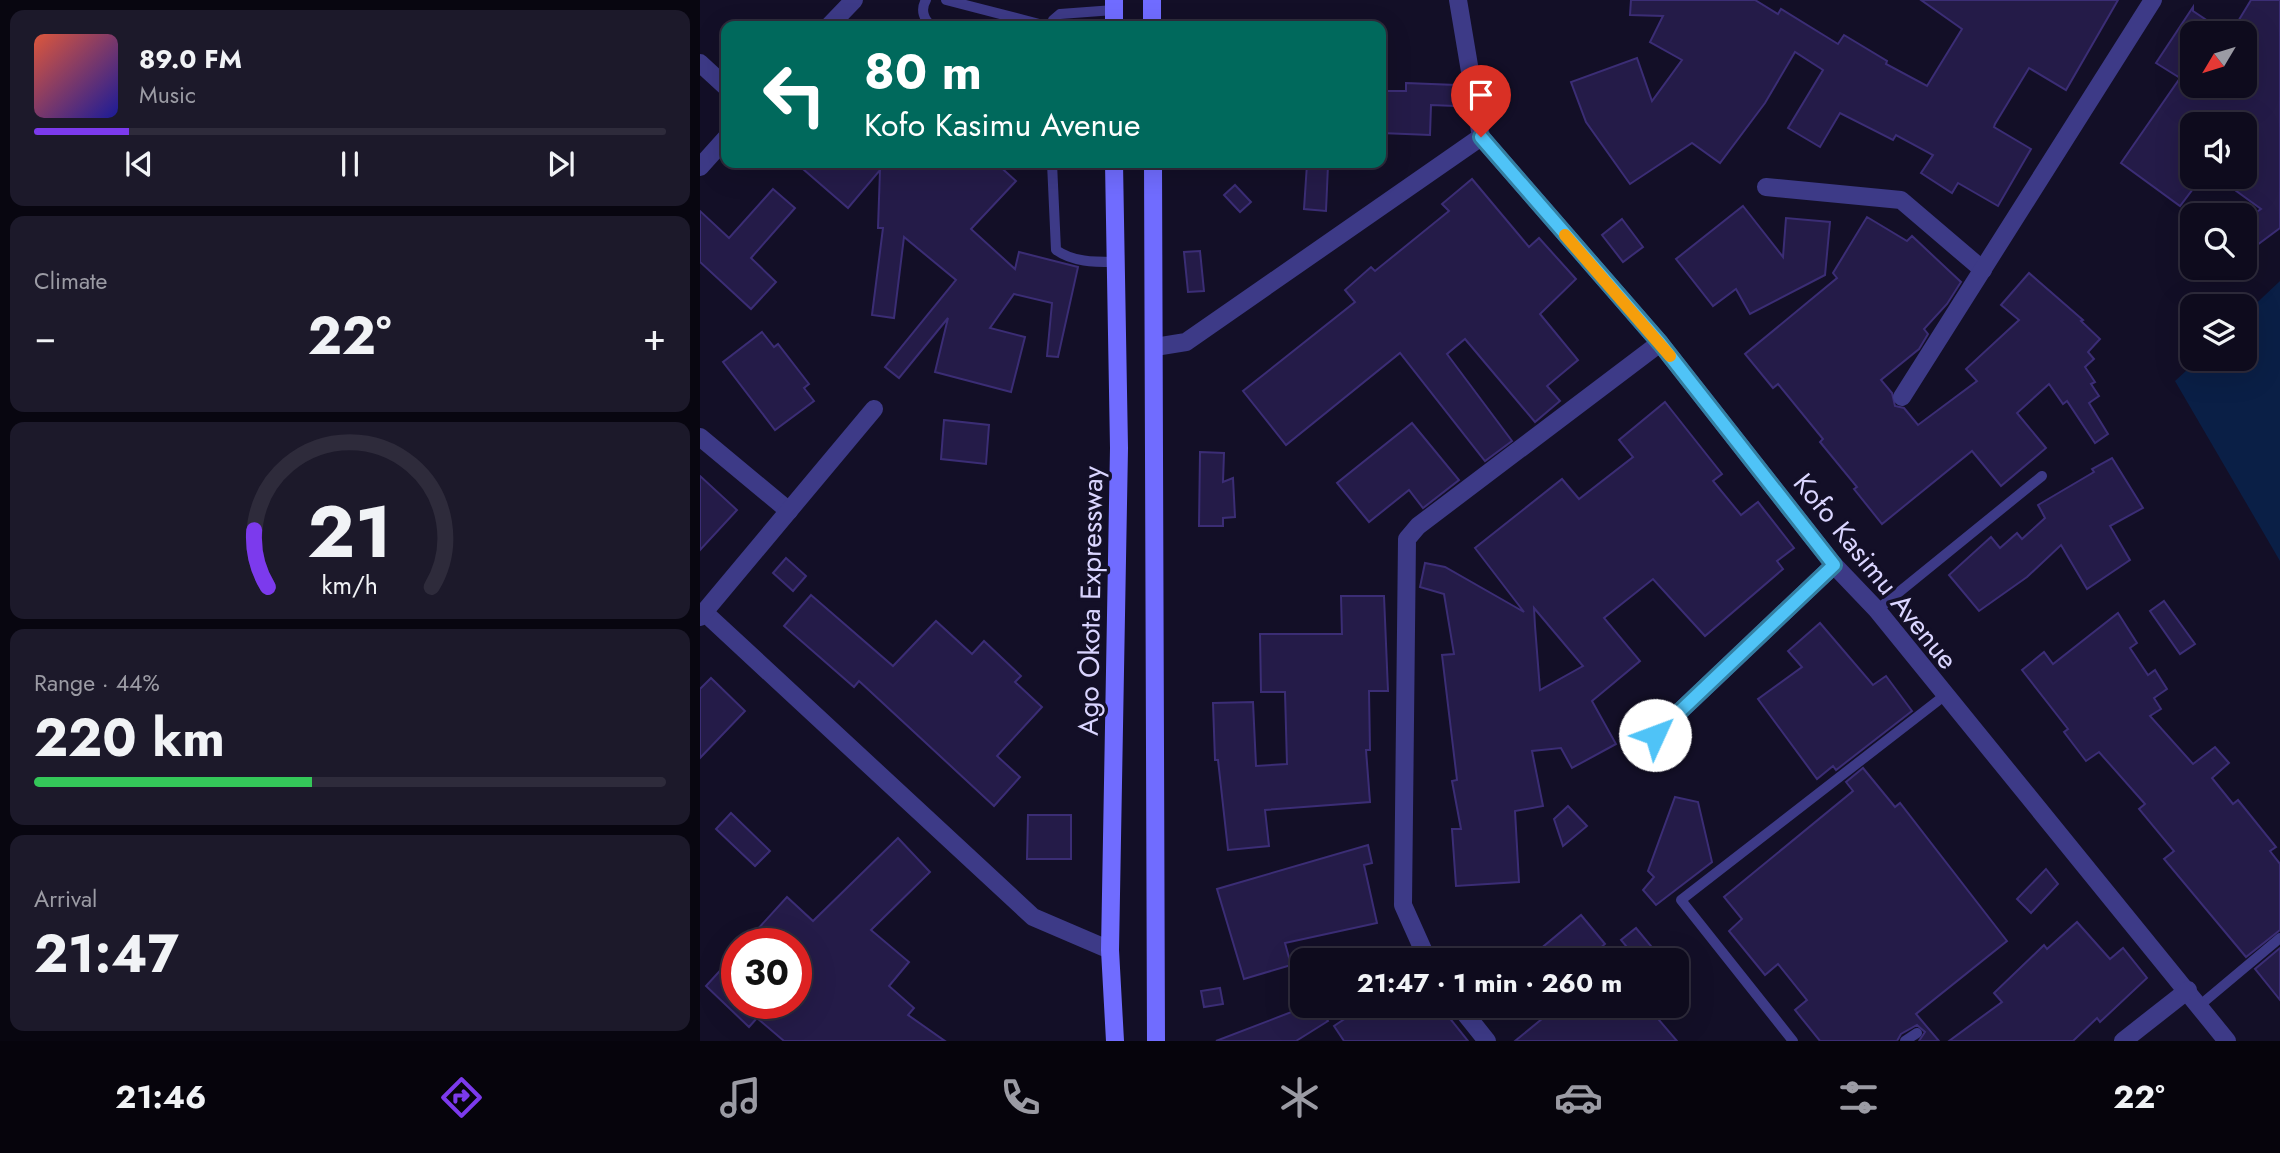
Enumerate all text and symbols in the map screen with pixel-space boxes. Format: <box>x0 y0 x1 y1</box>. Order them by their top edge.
north arrow <box>2180 21 2258 98</box>
map controls <box>2180 21 2257 371</box>
text: 80 m <box>864 37 982 107</box>
text: 89.0 FM <box>139 40 242 78</box>
icon: left <box>749 49 840 140</box>
pin <box>1451 65 1511 137</box>
icon: arrive <box>1462 76 1500 114</box>
text: Music <box>139 78 196 112</box>
text: Kofo Kasimu Avenue <box>864 102 1141 148</box>
button: sound <box>2180 112 2257 189</box>
icon: previous <box>120 145 158 183</box>
icon: pause <box>331 145 369 183</box>
icon: next <box>542 145 580 183</box>
button: search <box>2180 203 2257 280</box>
text: Climate <box>34 264 107 298</box>
button: layers <box>2180 294 2257 371</box>
text: 22° <box>308 298 391 374</box>
text: − <box>34 309 56 364</box>
text: + <box>643 309 666 364</box>
street label: Kofo Kasimu Avenue <box>1784 464 1968 678</box>
street label: Ago Okota Expressway <box>1068 465 1113 736</box>
text: 21 <box>308 479 392 584</box>
text: km/h <box>322 566 378 602</box>
text: Range · 44% <box>34 666 160 700</box>
position arrow <box>1618 698 1692 772</box>
text: 220 km <box>34 700 225 776</box>
text: Arrival <box>34 882 97 916</box>
text: 21:47 <box>34 916 179 992</box>
speed limit sign: 30 <box>721 928 812 1019</box>
text: 21:47 · 1 min · 260 m <box>1357 964 1622 1002</box>
icon: directions <box>437 1073 486 1122</box>
icon: music <box>716 1073 765 1122</box>
icon: phone <box>996 1073 1045 1122</box>
icon: climate <box>1275 1073 1324 1122</box>
icon: car <box>1554 1073 1603 1122</box>
icon: filters <box>1834 1073 1883 1122</box>
text: 21:46 <box>115 1074 207 1120</box>
text: 22° <box>2113 1074 2165 1120</box>

